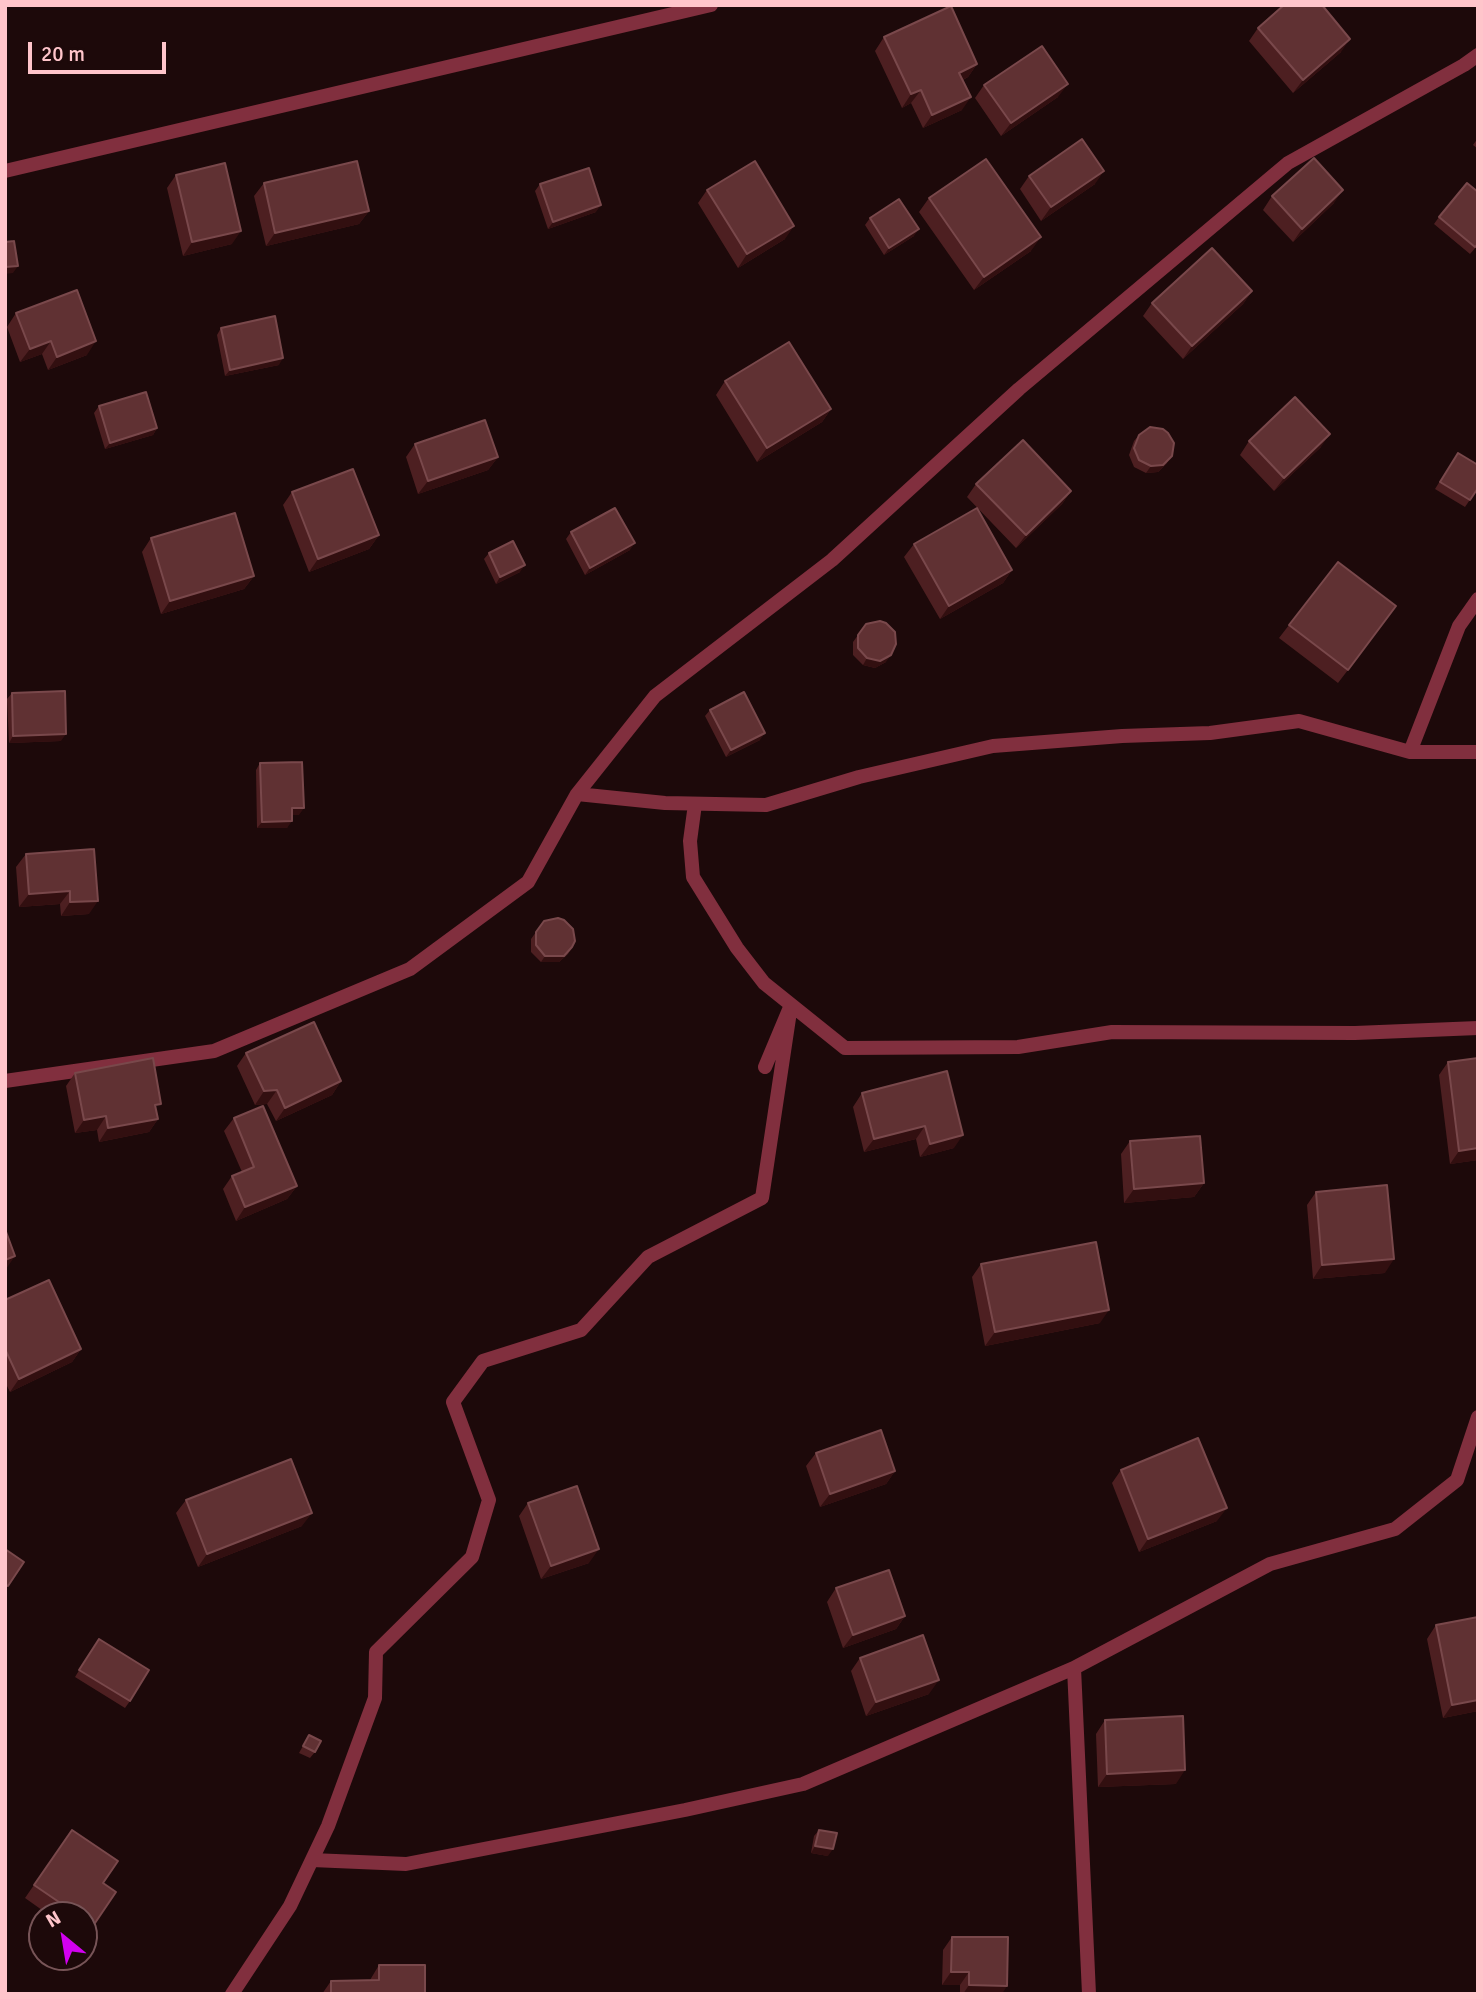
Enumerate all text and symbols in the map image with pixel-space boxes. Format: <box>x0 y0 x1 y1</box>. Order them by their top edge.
scale bar <box>32 28 170 72</box>
text: 20 m <box>41 41 85 67</box>
north arrow <box>28 1901 98 1971</box>
text: N <box>42 1906 65 1933</box>

